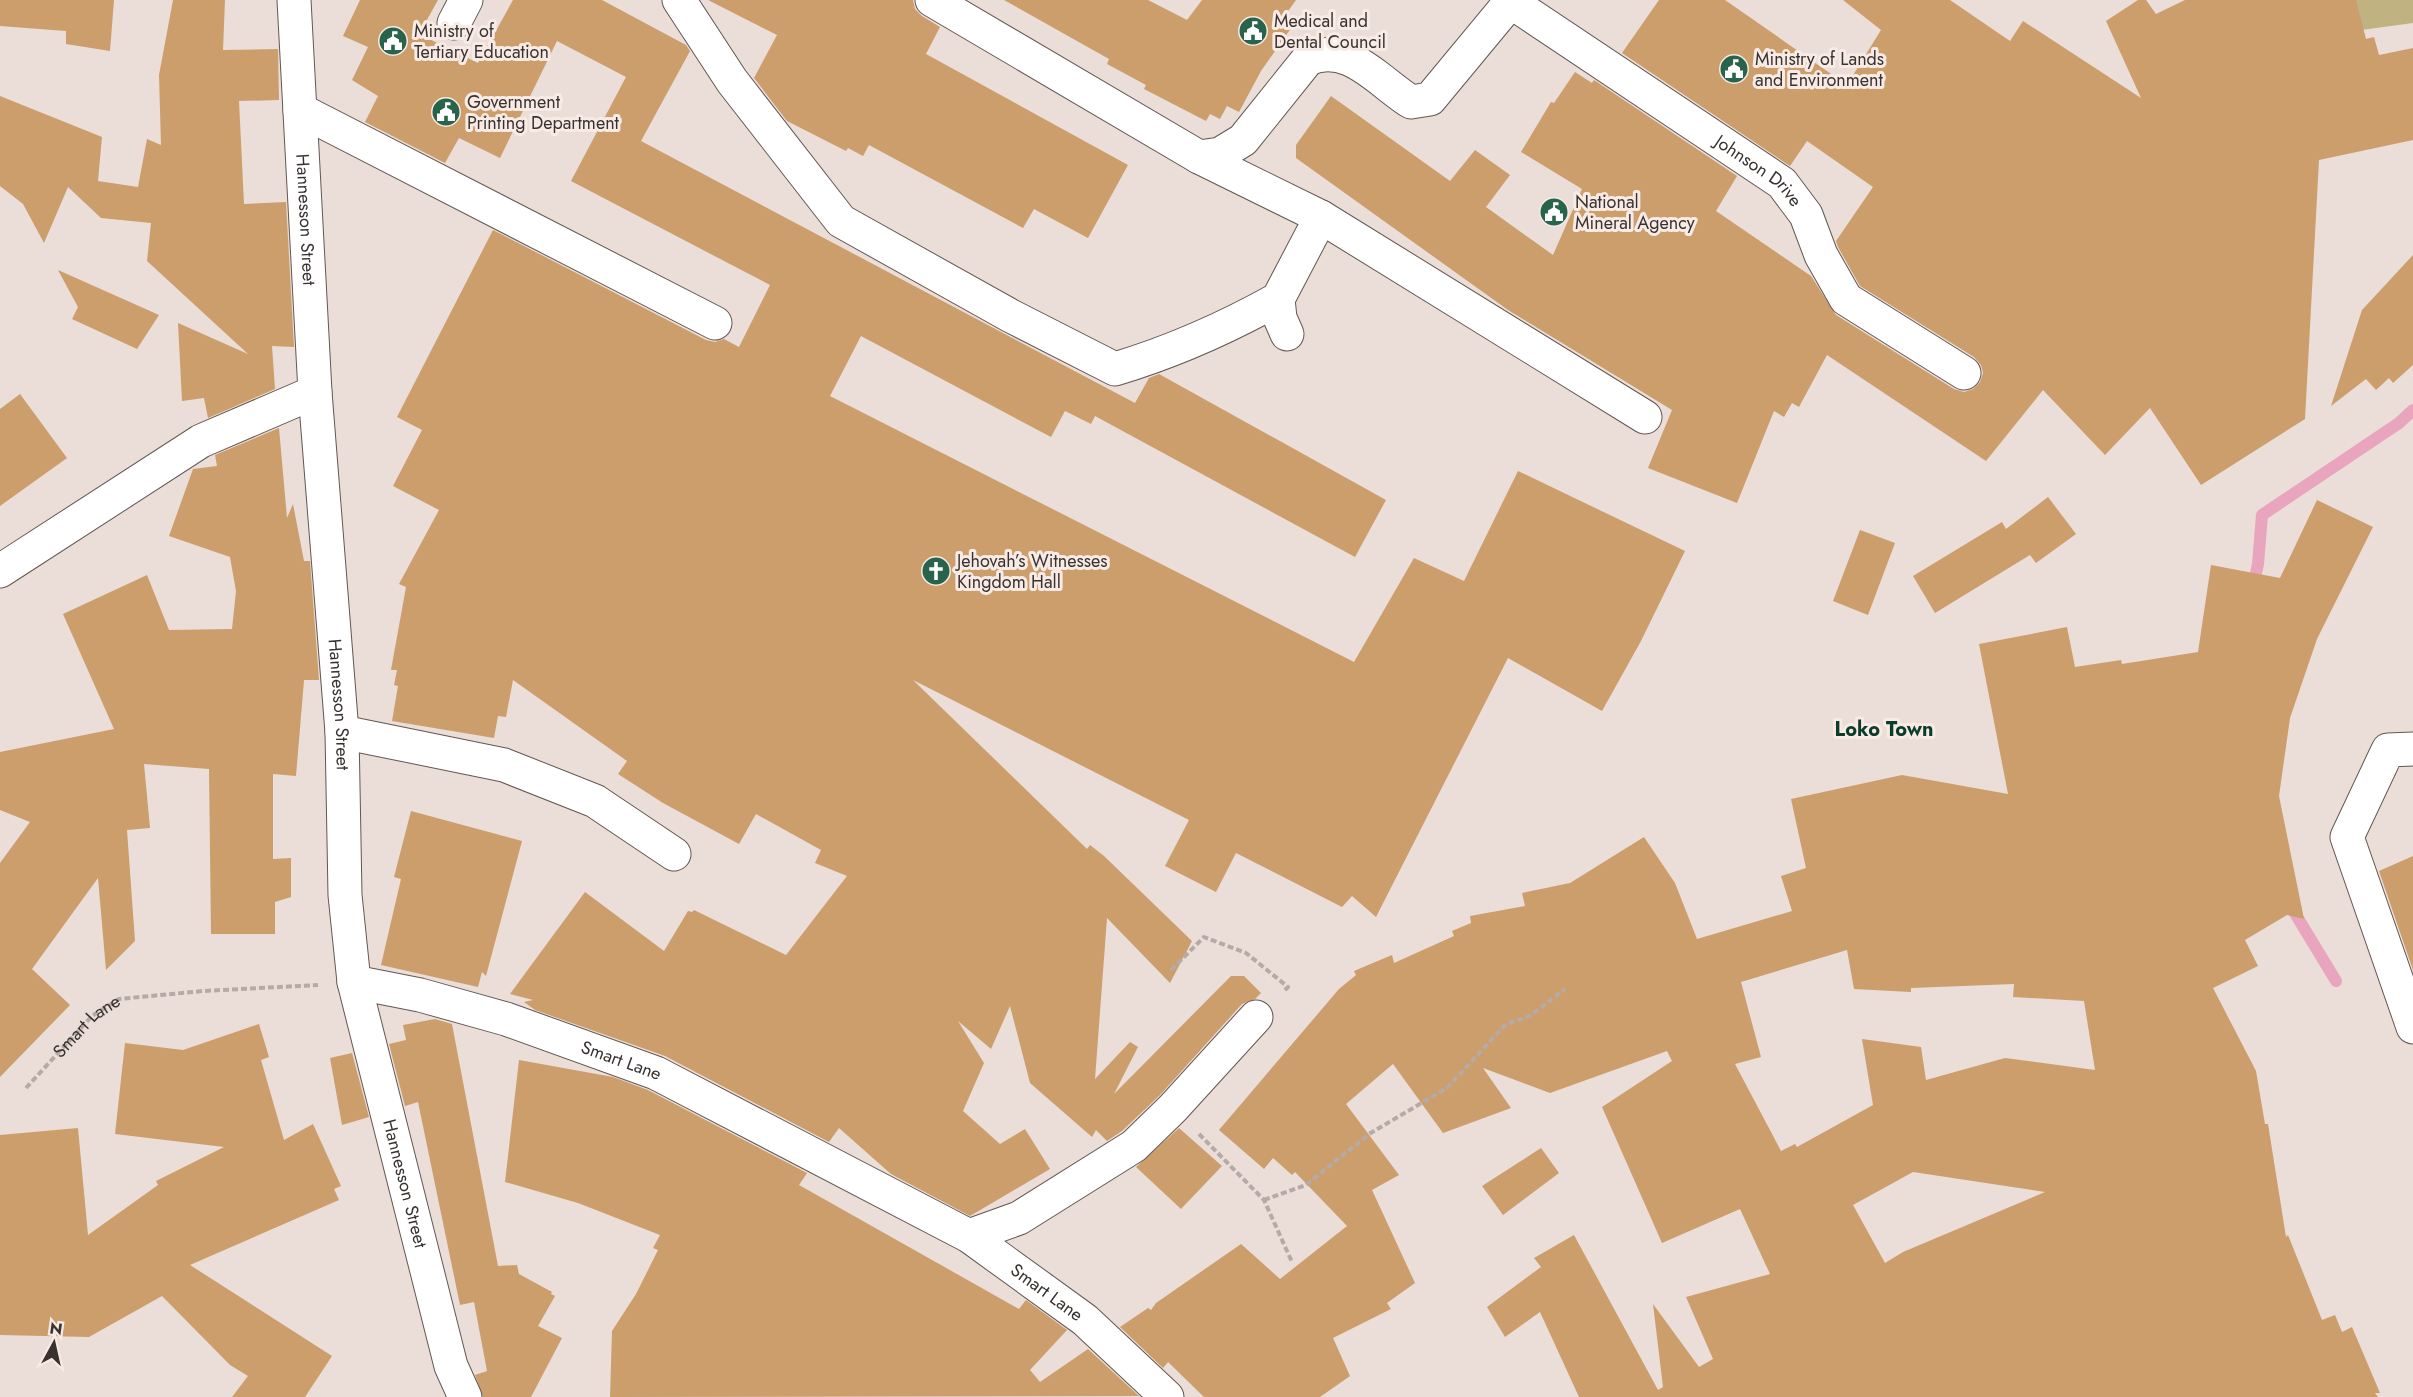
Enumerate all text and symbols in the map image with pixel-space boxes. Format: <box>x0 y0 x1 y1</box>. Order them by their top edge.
place label: Medical and Dental Council <box>1274 8 1386 55</box>
public building icon: Medical and Dental Council <box>1237 15 1269 47</box>
place label: Ministry of Tertiary Education <box>414 18 549 65</box>
public building icon: Ministry of Tertiary Education <box>377 25 409 57</box>
place label: Ministry of Lands and Environment <box>1755 46 1884 93</box>
public building icon: Ministry of Lands and Environment <box>1718 53 1750 85</box>
place label: Government Printing Department <box>467 89 620 136</box>
public building icon: Government Printing Department <box>430 96 462 128</box>
street label: Johnson Drive <box>1708 128 1808 212</box>
street label: Hannesson Street <box>289 153 322 287</box>
place label: National Mineral Agency <box>1575 189 1695 236</box>
public building icon: National Mineral Agency <box>1538 196 1570 228</box>
place label: Jehovah’s Witnesses Kingdom Hall <box>955 548 1107 595</box>
church icon: Jehovah’s Witnesses Kingdom Hall <box>920 555 952 587</box>
street label: Hannesson Street <box>322 638 356 771</box>
district label: Loko Town <box>1835 715 1933 744</box>
street label: Smart Lane <box>47 988 125 1064</box>
street label: Smart Lane <box>577 1034 666 1087</box>
street label: Hannesson Street <box>376 1116 434 1251</box>
street label: Smart Lane <box>1005 1257 1089 1328</box>
north arrow <box>24 1313 84 1373</box>
text: N <box>48 1316 64 1341</box>

